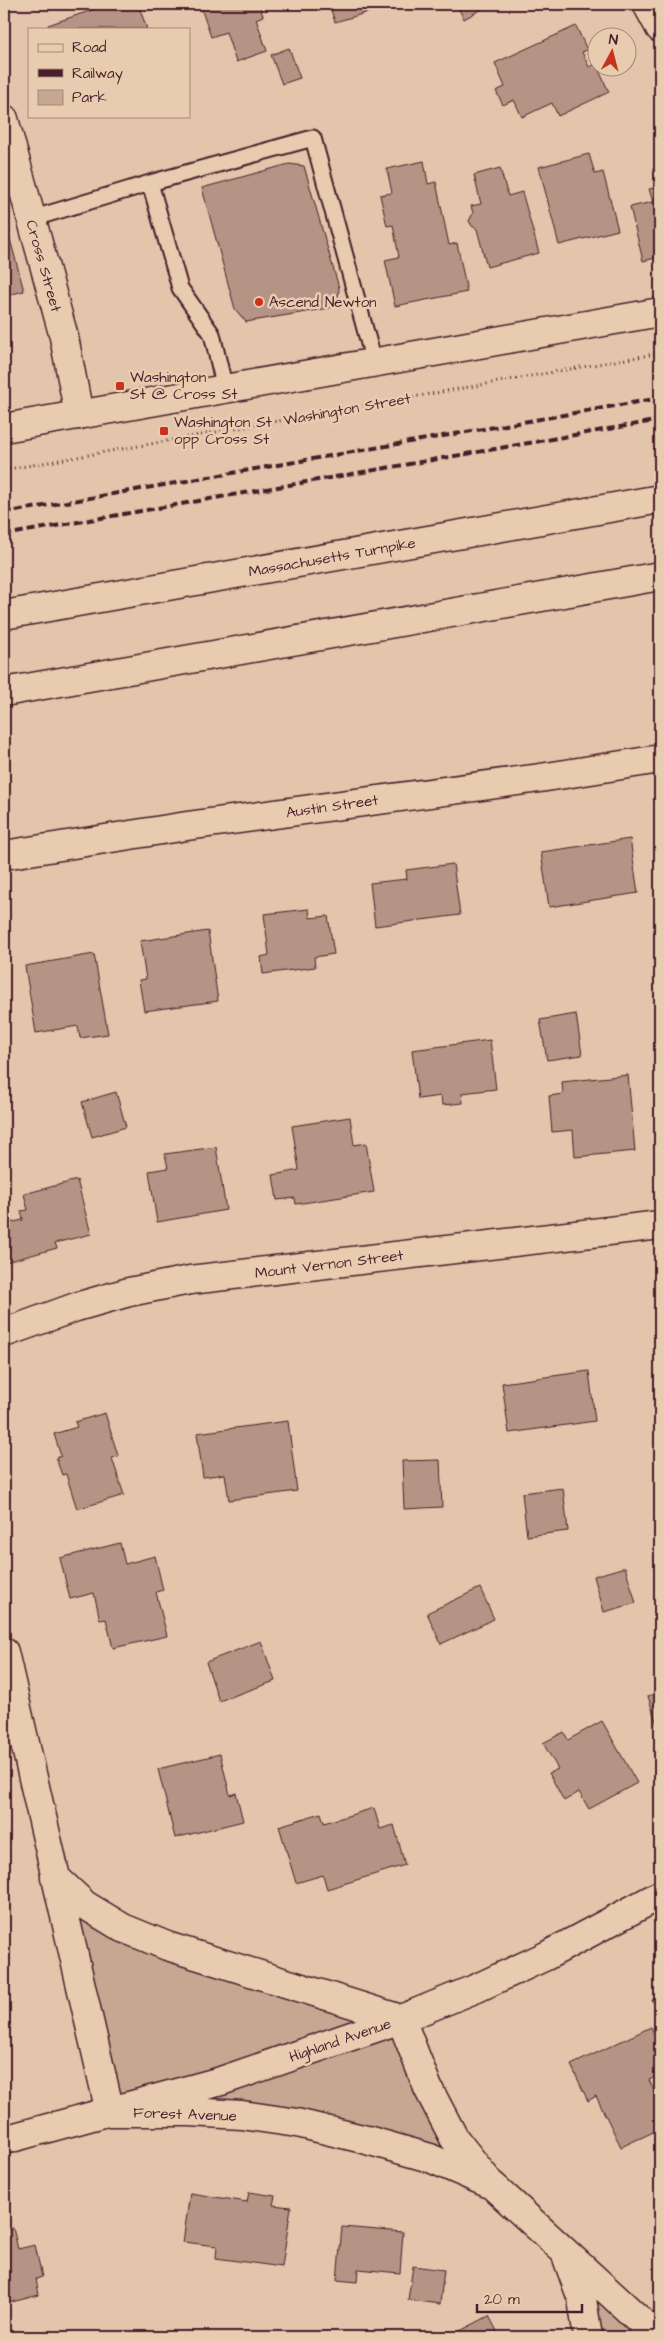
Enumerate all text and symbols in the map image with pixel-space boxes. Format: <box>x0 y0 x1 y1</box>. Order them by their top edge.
legend <box>28 28 190 118</box>
north arrow <box>586 28 636 78</box>
text: N <box>608 30 619 51</box>
text: Road <box>72 37 107 58</box>
text: Railway <box>72 63 123 85</box>
text: Park <box>72 87 107 108</box>
street label: Cross Street <box>20 218 67 315</box>
place label: Ascend Newton <box>269 292 377 313</box>
marker: Ascend Newton <box>253 296 265 308</box>
place label: Washington St @ Cross St <box>130 367 237 405</box>
marker: Washington St @ Cross St <box>114 380 126 392</box>
street label: Washington Street <box>282 388 412 432</box>
place label: Washington St opp Cross St <box>174 412 272 450</box>
marker: Washington St opp Cross St <box>158 425 170 437</box>
street label: Massachusetts Turnpike <box>247 532 417 583</box>
street label: Austin Street <box>285 790 380 823</box>
street label: Mount Vernon Street <box>254 1245 405 1284</box>
street label: Highland Avenue <box>286 2013 394 2069</box>
street label: Forest Avenue <box>133 2102 237 2127</box>
scale bar <box>477 2281 582 2313</box>
text: 20 m <box>484 2289 520 2310</box>

